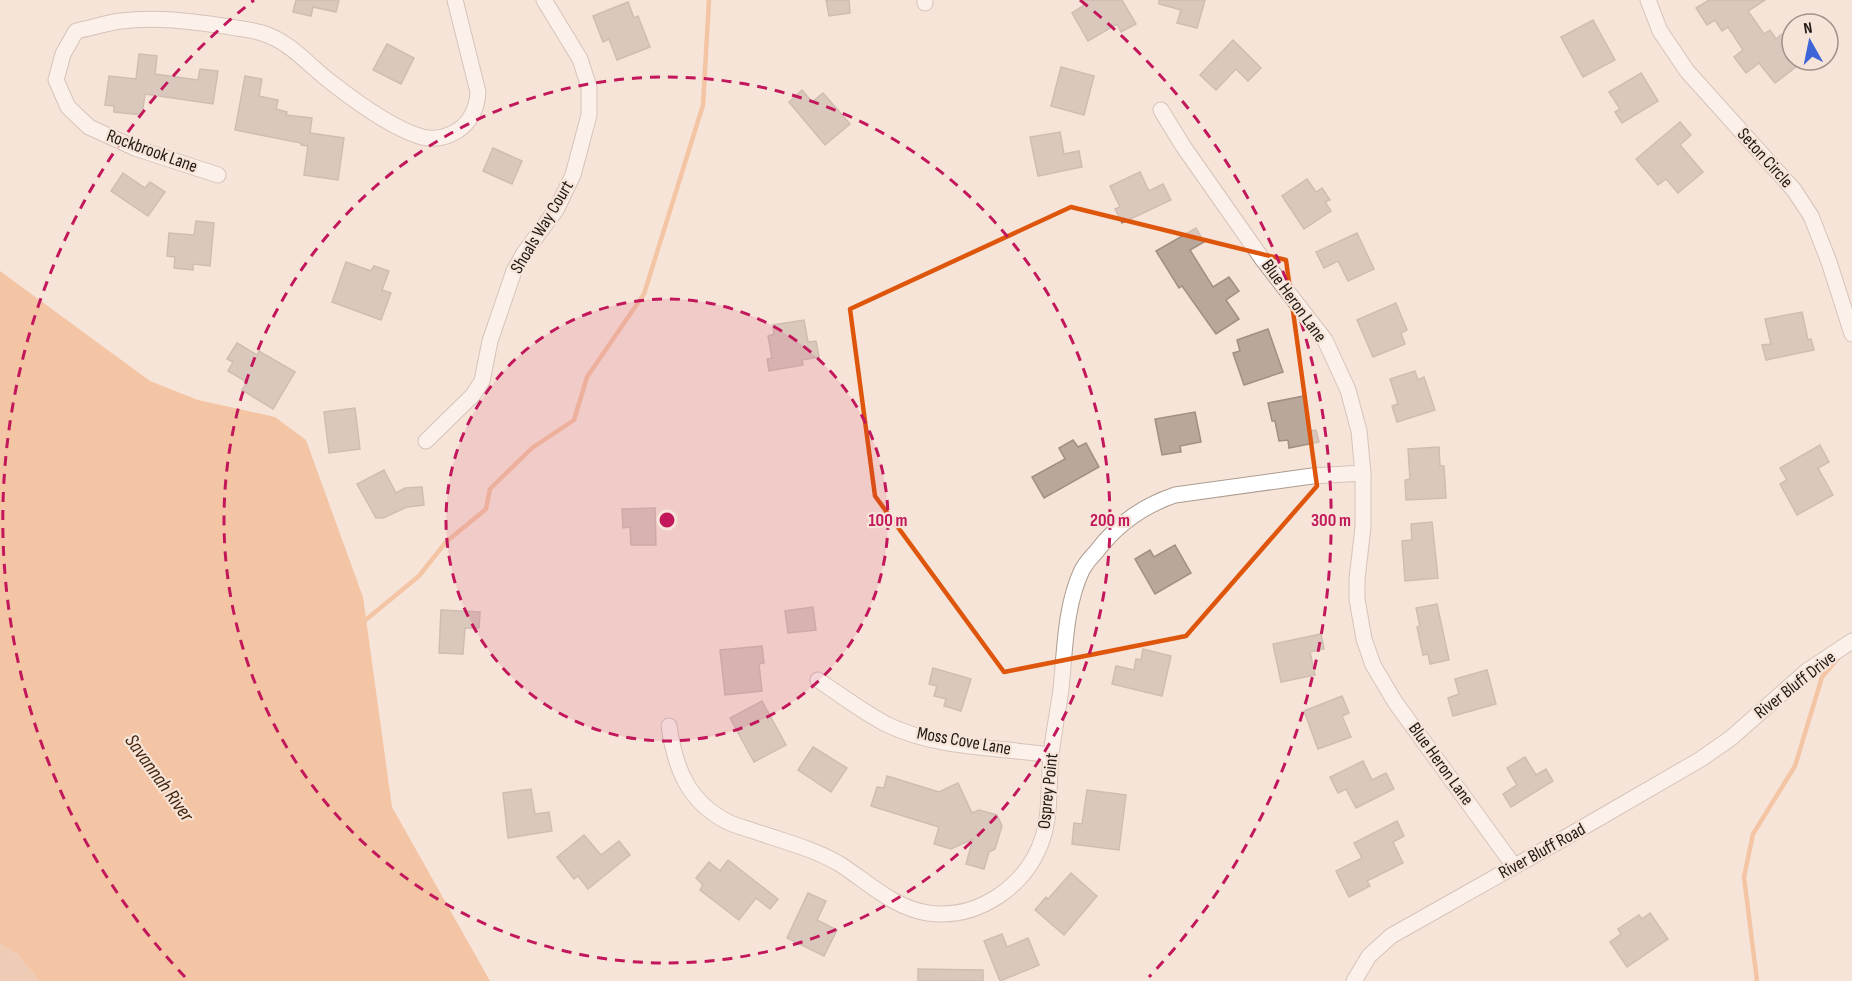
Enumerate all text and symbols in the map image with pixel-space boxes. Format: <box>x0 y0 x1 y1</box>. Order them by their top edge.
north arrow <box>1780 12 1840 72</box>
text: N <box>1802 19 1814 39</box>
street label: Seton Circle <box>1733 124 1797 192</box>
street label: Rockbrook Lane <box>104 125 200 177</box>
street label: Shoals Way Court <box>506 176 578 277</box>
street label: Blue Heron Lane <box>1257 256 1331 346</box>
centre of rings <box>657 510 677 530</box>
text: 100 m <box>869 510 908 531</box>
text: 200 m <box>1090 510 1130 531</box>
text: 300 m <box>1311 510 1351 531</box>
street label: River Bluff Drive <box>1750 647 1840 723</box>
street label: Blue Heron Lane <box>1404 719 1478 809</box>
street label: Moss Cove Lane <box>915 722 1013 760</box>
water label: Savannah River <box>119 730 199 827</box>
street label: Osprey Point <box>1034 751 1062 830</box>
street label: River Bluff Road <box>1495 819 1589 883</box>

